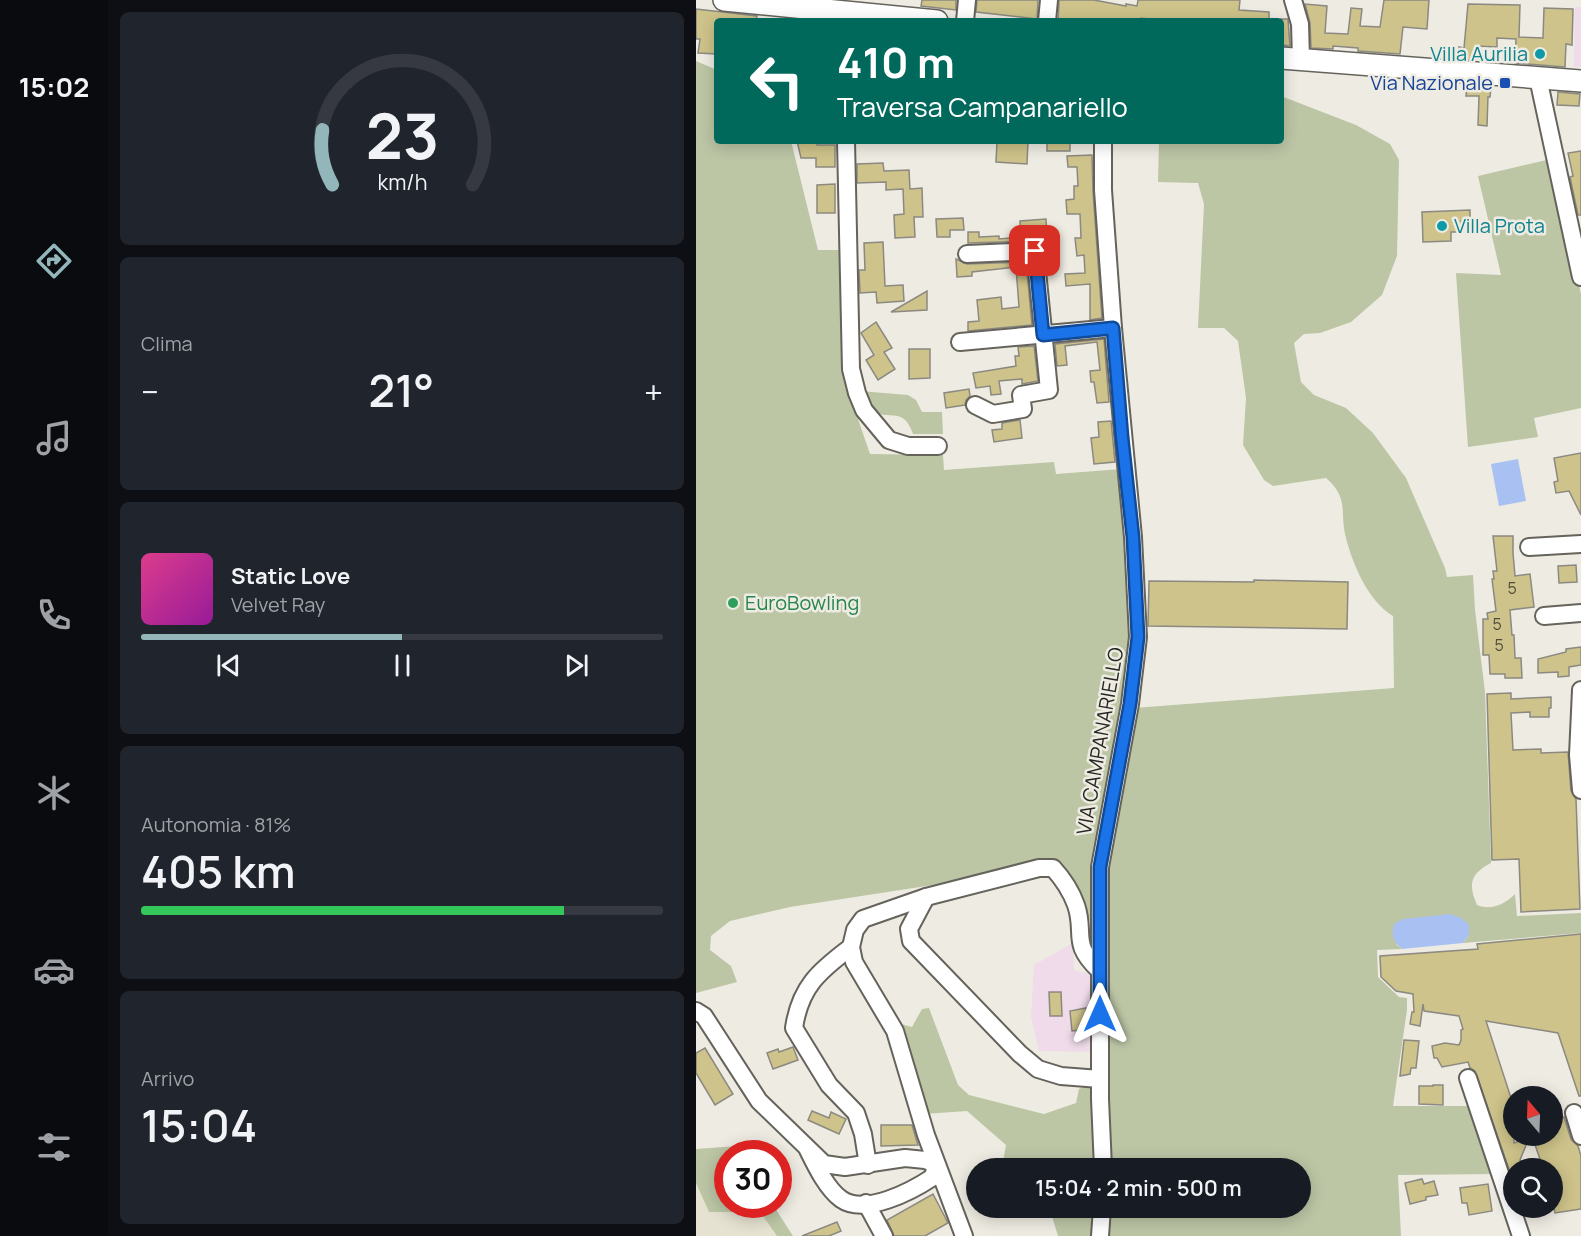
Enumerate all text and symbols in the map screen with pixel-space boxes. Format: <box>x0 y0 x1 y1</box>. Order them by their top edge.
text: 410 m <box>837 33 955 91</box>
place label: Villa Aurilia <box>1430 40 1528 67</box>
icon: left <box>738 42 816 120</box>
marker: Villa Aurilia <box>1533 47 1547 61</box>
text: 15:02 <box>19 68 89 105</box>
place label: Via Nazionale <box>1370 69 1493 96</box>
marker: Via Nazionale <box>1498 76 1512 90</box>
text: Traversa Campanariello <box>837 88 1128 125</box>
text: 23 <box>365 93 439 179</box>
text: km/h <box>377 168 427 197</box>
place label: Villa Prota <box>1454 212 1545 239</box>
marker: Villa Prota <box>1435 219 1449 233</box>
pin <box>1009 225 1060 276</box>
icon: arrive <box>1018 234 1051 267</box>
icon: directions <box>33 240 75 282</box>
text: Clima <box>141 330 193 357</box>
text: 21° <box>369 359 434 421</box>
text: − <box>141 369 159 414</box>
text: + <box>644 369 663 414</box>
icon: music <box>33 417 75 459</box>
text: Static Love <box>231 561 350 591</box>
house number: 5 <box>1507 577 1517 599</box>
place label: EuroBowling <box>745 589 859 616</box>
text: Velvet Ray <box>231 591 325 618</box>
icon: phone <box>33 594 75 636</box>
marker: EuroBowling <box>726 596 740 610</box>
house number: 5 <box>1492 613 1502 635</box>
house number: 5 <box>1494 634 1504 656</box>
street label: VIA CAMPANARIELLO <box>1070 645 1129 837</box>
icon: previous <box>212 649 245 682</box>
icon: pause <box>386 649 419 682</box>
icon: next <box>560 649 593 682</box>
icon: climate <box>33 772 75 814</box>
text: Autonomia · 81% <box>141 811 291 838</box>
text: 405 km <box>141 840 296 902</box>
icon: car <box>33 949 75 991</box>
position arrow <box>1068 982 1132 1046</box>
text: Arrivo <box>141 1065 194 1092</box>
north arrow <box>1503 1086 1563 1146</box>
map controls <box>1503 1086 1563 1218</box>
text: 15:04 <box>141 1094 257 1156</box>
icon: filters <box>33 1126 75 1168</box>
speed limit sign: 30 <box>714 1140 792 1218</box>
button: search <box>1503 1158 1563 1218</box>
text: 15:04 · 2 min · 500 m <box>1035 1173 1242 1203</box>

